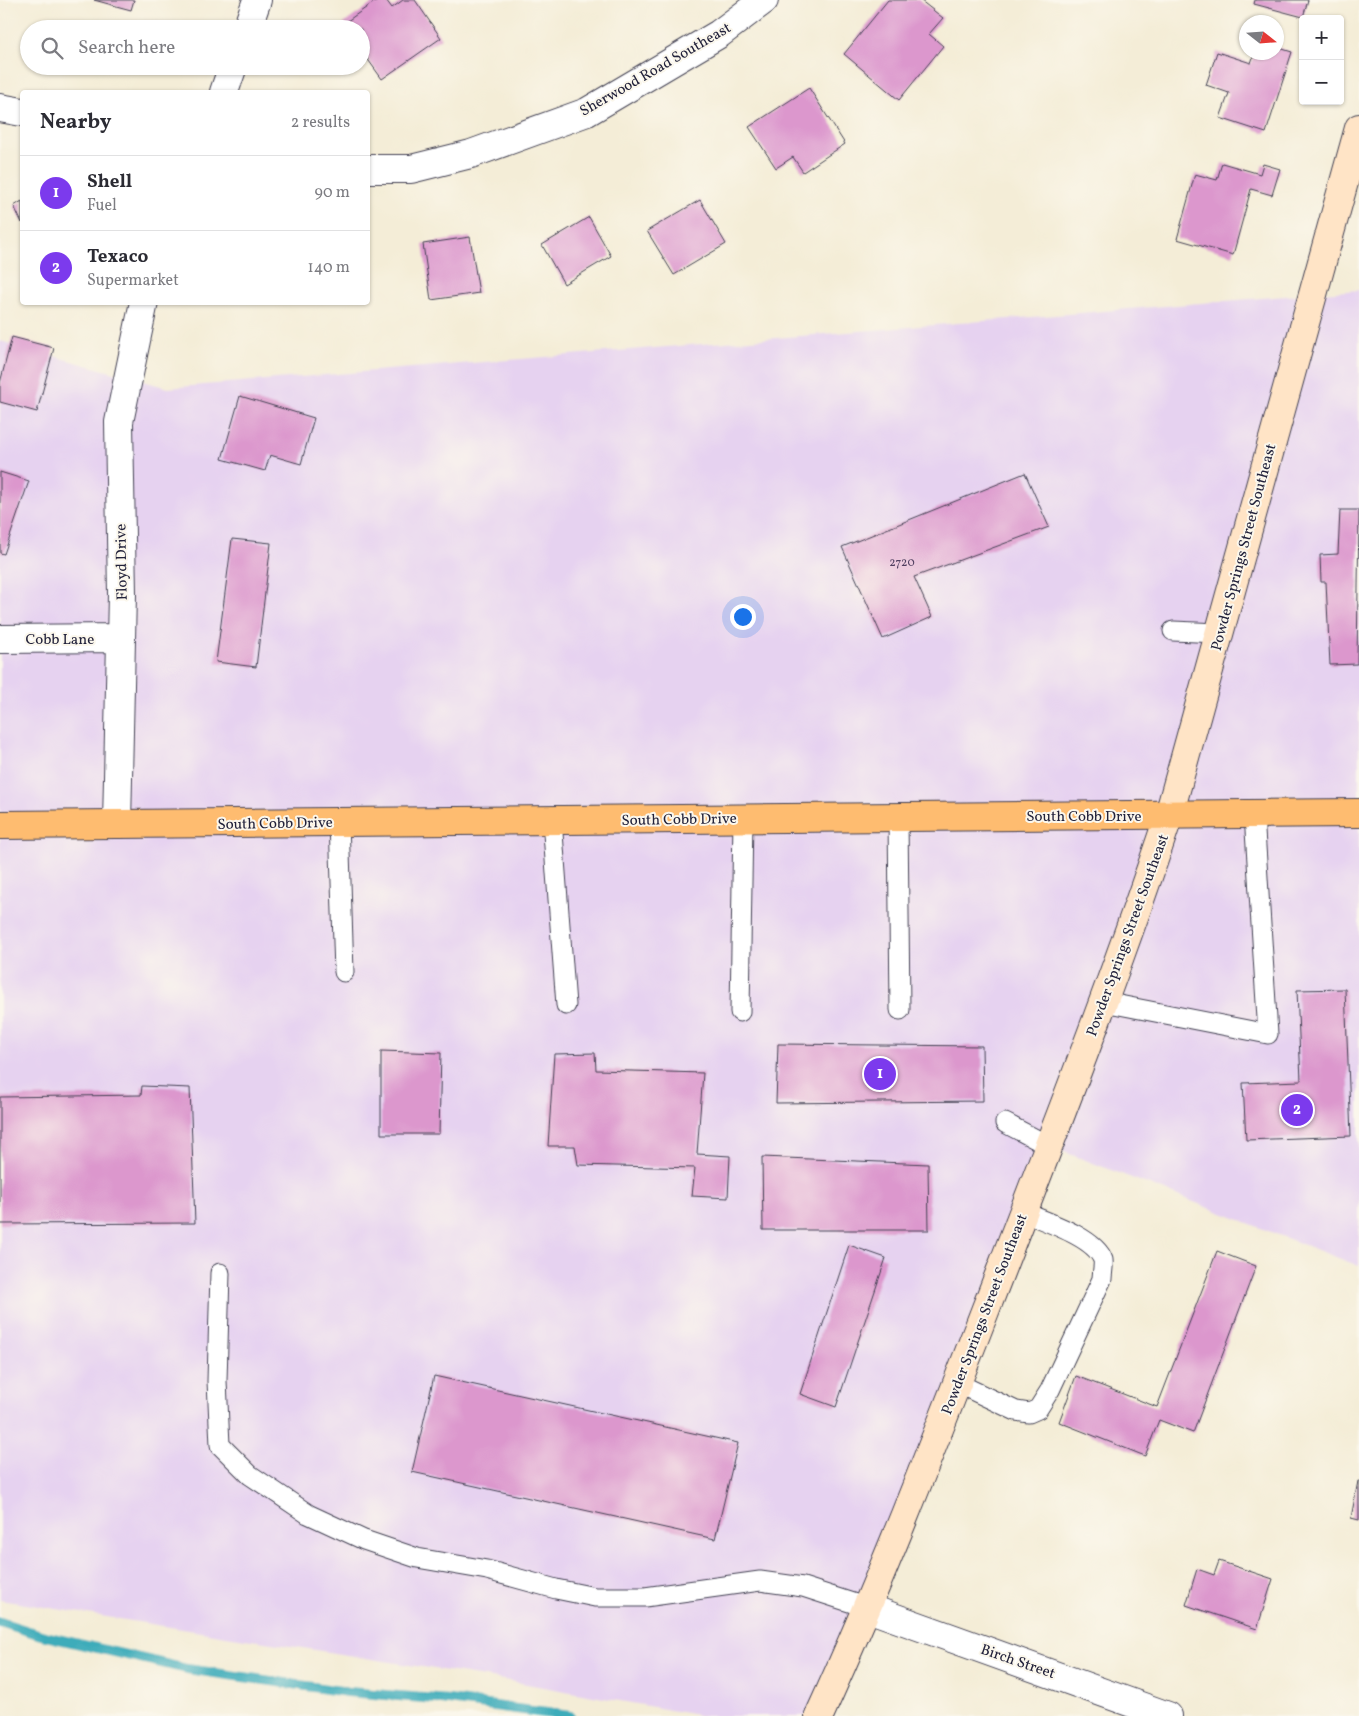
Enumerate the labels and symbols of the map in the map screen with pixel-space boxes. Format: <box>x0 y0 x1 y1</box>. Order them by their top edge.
north arrow <box>1239 15 1284 60</box>
street label: Sherwood Road Southeast <box>576 18 735 122</box>
street label: Powder Springs Street Southeast <box>1207 441 1282 653</box>
street label: Floyd Drive <box>111 523 134 601</box>
house number: 2720 <box>889 555 915 571</box>
your location <box>730 604 756 630</box>
street label: Cobb Lane <box>26 630 94 651</box>
street label: South Cobb Drive <box>1026 807 1142 828</box>
street label: South Cobb Drive <box>621 809 737 832</box>
street label: South Cobb Drive <box>217 813 333 836</box>
street label: Powder Springs Street Southeast <box>1082 831 1175 1040</box>
pin: 1 <box>864 1055 896 1093</box>
pin: 2 <box>1281 1091 1313 1129</box>
street label: Powder Springs Street Southeast <box>937 1211 1034 1418</box>
street label: Birch Street <box>977 1640 1058 1685</box>

